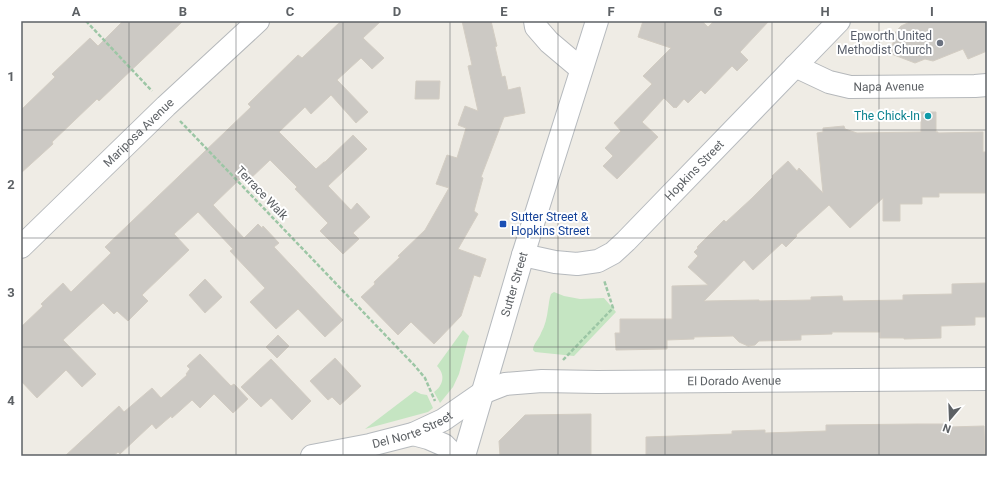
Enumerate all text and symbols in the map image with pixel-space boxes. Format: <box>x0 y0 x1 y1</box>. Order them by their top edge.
text: A <box>72 4 81 19</box>
text: B <box>179 4 187 19</box>
text: C <box>286 4 295 19</box>
text: D <box>393 4 401 19</box>
text: E <box>500 4 508 19</box>
text: F <box>607 4 615 19</box>
text: G <box>714 4 723 19</box>
text: H <box>820 4 830 19</box>
text: I <box>930 4 934 19</box>
place label: Epworth United Methodist Church <box>837 29 932 57</box>
marker: Epworth United Methodist Church <box>935 38 945 48</box>
text: 1 <box>7 69 15 84</box>
street label: Napa Avenue <box>853 79 924 94</box>
street label: Mariposa Avenue <box>100 95 177 170</box>
place label: The Chick-In <box>854 109 920 123</box>
marker: The Chick-In <box>923 111 933 121</box>
street label: Hopkins Street <box>662 137 727 204</box>
street label: Terrace Walk <box>233 163 292 223</box>
text: 2 <box>7 177 15 192</box>
place label: Sutter Street & Hopkins Street <box>511 210 590 238</box>
marker: Sutter Street & Hopkins Street <box>498 219 508 229</box>
street label: Sutter Street <box>498 250 531 318</box>
text: 3 <box>7 285 15 300</box>
street label: El Dorado Avenue <box>687 374 781 388</box>
text: 4 <box>7 393 15 408</box>
north arrow <box>930 399 970 439</box>
street label: Del Norte Street <box>371 409 455 451</box>
text: N <box>941 420 953 435</box>

